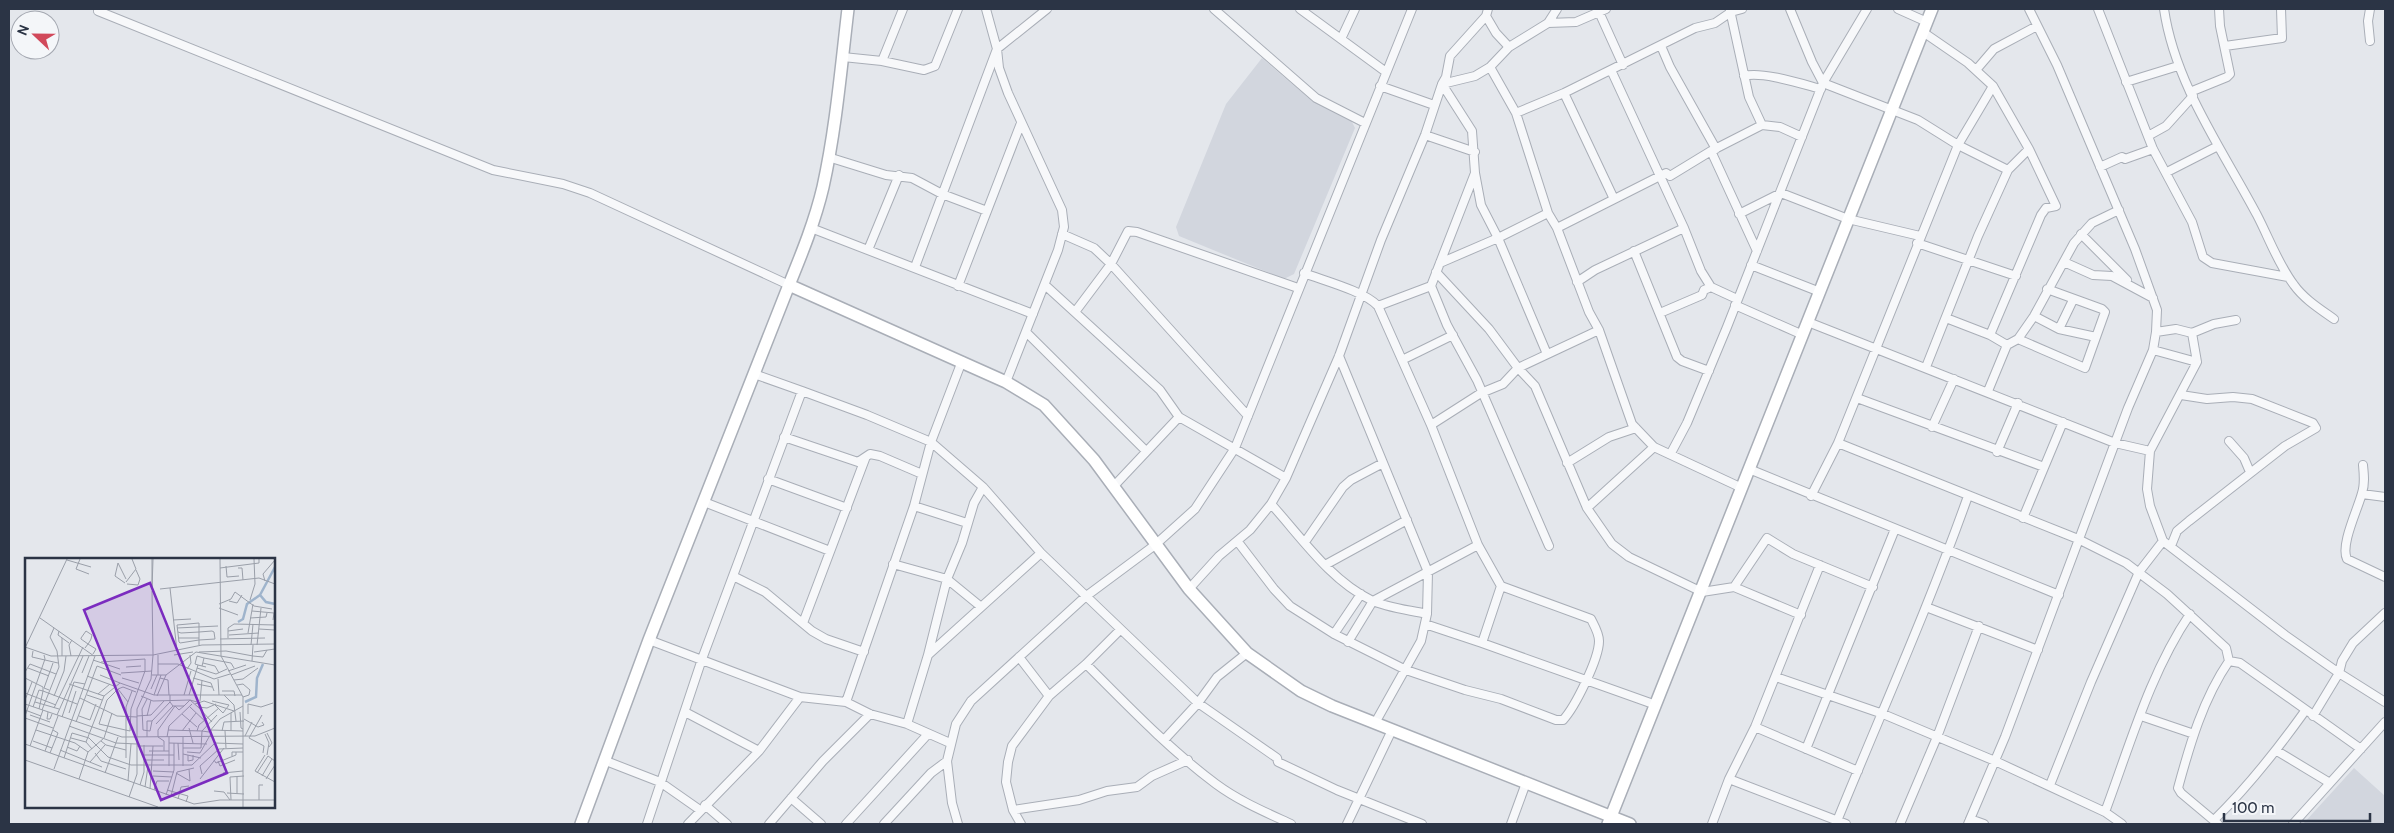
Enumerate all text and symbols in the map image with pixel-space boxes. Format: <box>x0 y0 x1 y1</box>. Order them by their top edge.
north arrow <box>10 10 60 60</box>
text: N <box>13 22 33 38</box>
inset map <box>25 558 275 808</box>
scale bar <box>2224 790 2370 822</box>
text: 100 m <box>2232 799 2274 817</box>

